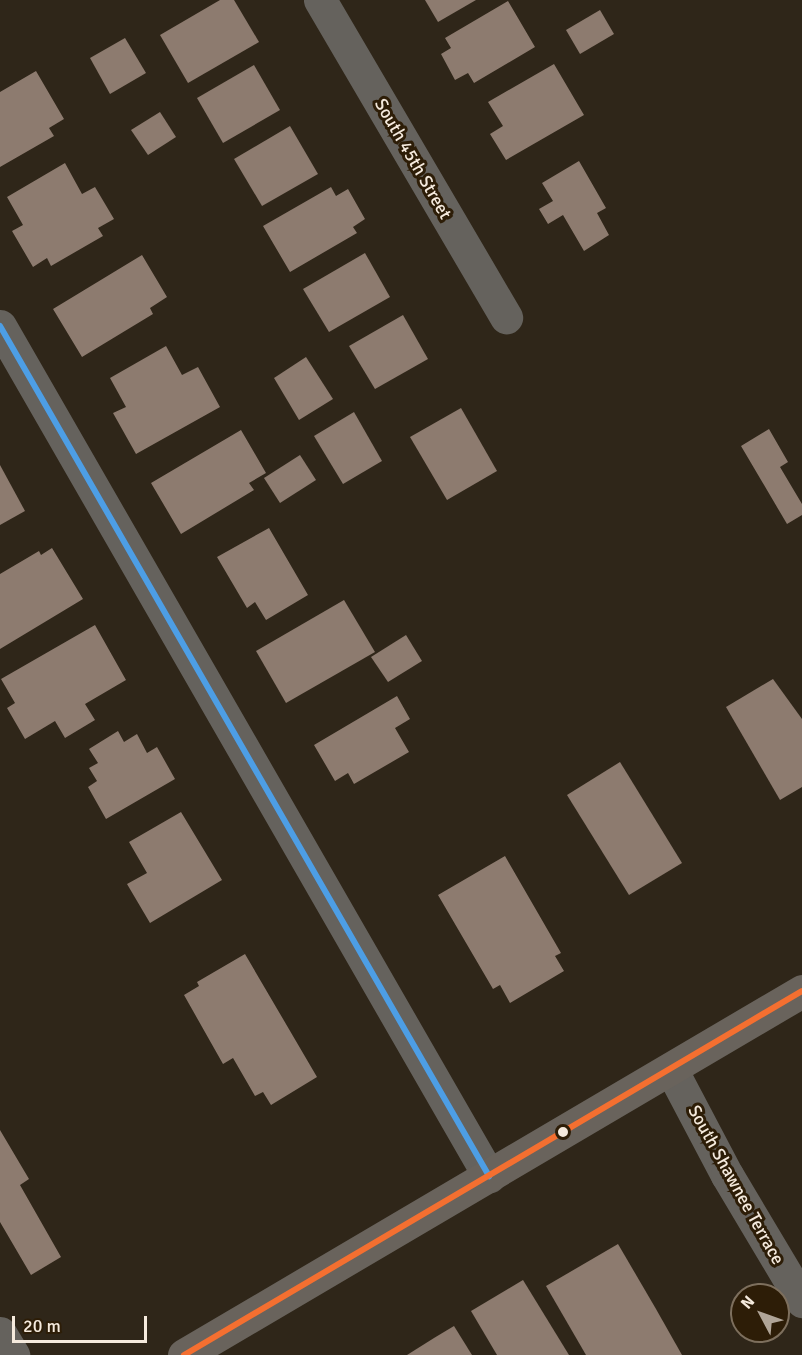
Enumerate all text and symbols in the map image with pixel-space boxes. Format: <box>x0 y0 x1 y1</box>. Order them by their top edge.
street label: South 45th Street <box>370 95 456 223</box>
street label: South Shawnee Terrace <box>683 1102 789 1268</box>
unlabelled marker <box>557 1126 569 1138</box>
north arrow <box>730 1283 790 1343</box>
text: N <box>737 1292 759 1313</box>
scale bar <box>15 1304 150 1342</box>
text: 20 m <box>23 1315 61 1337</box>

